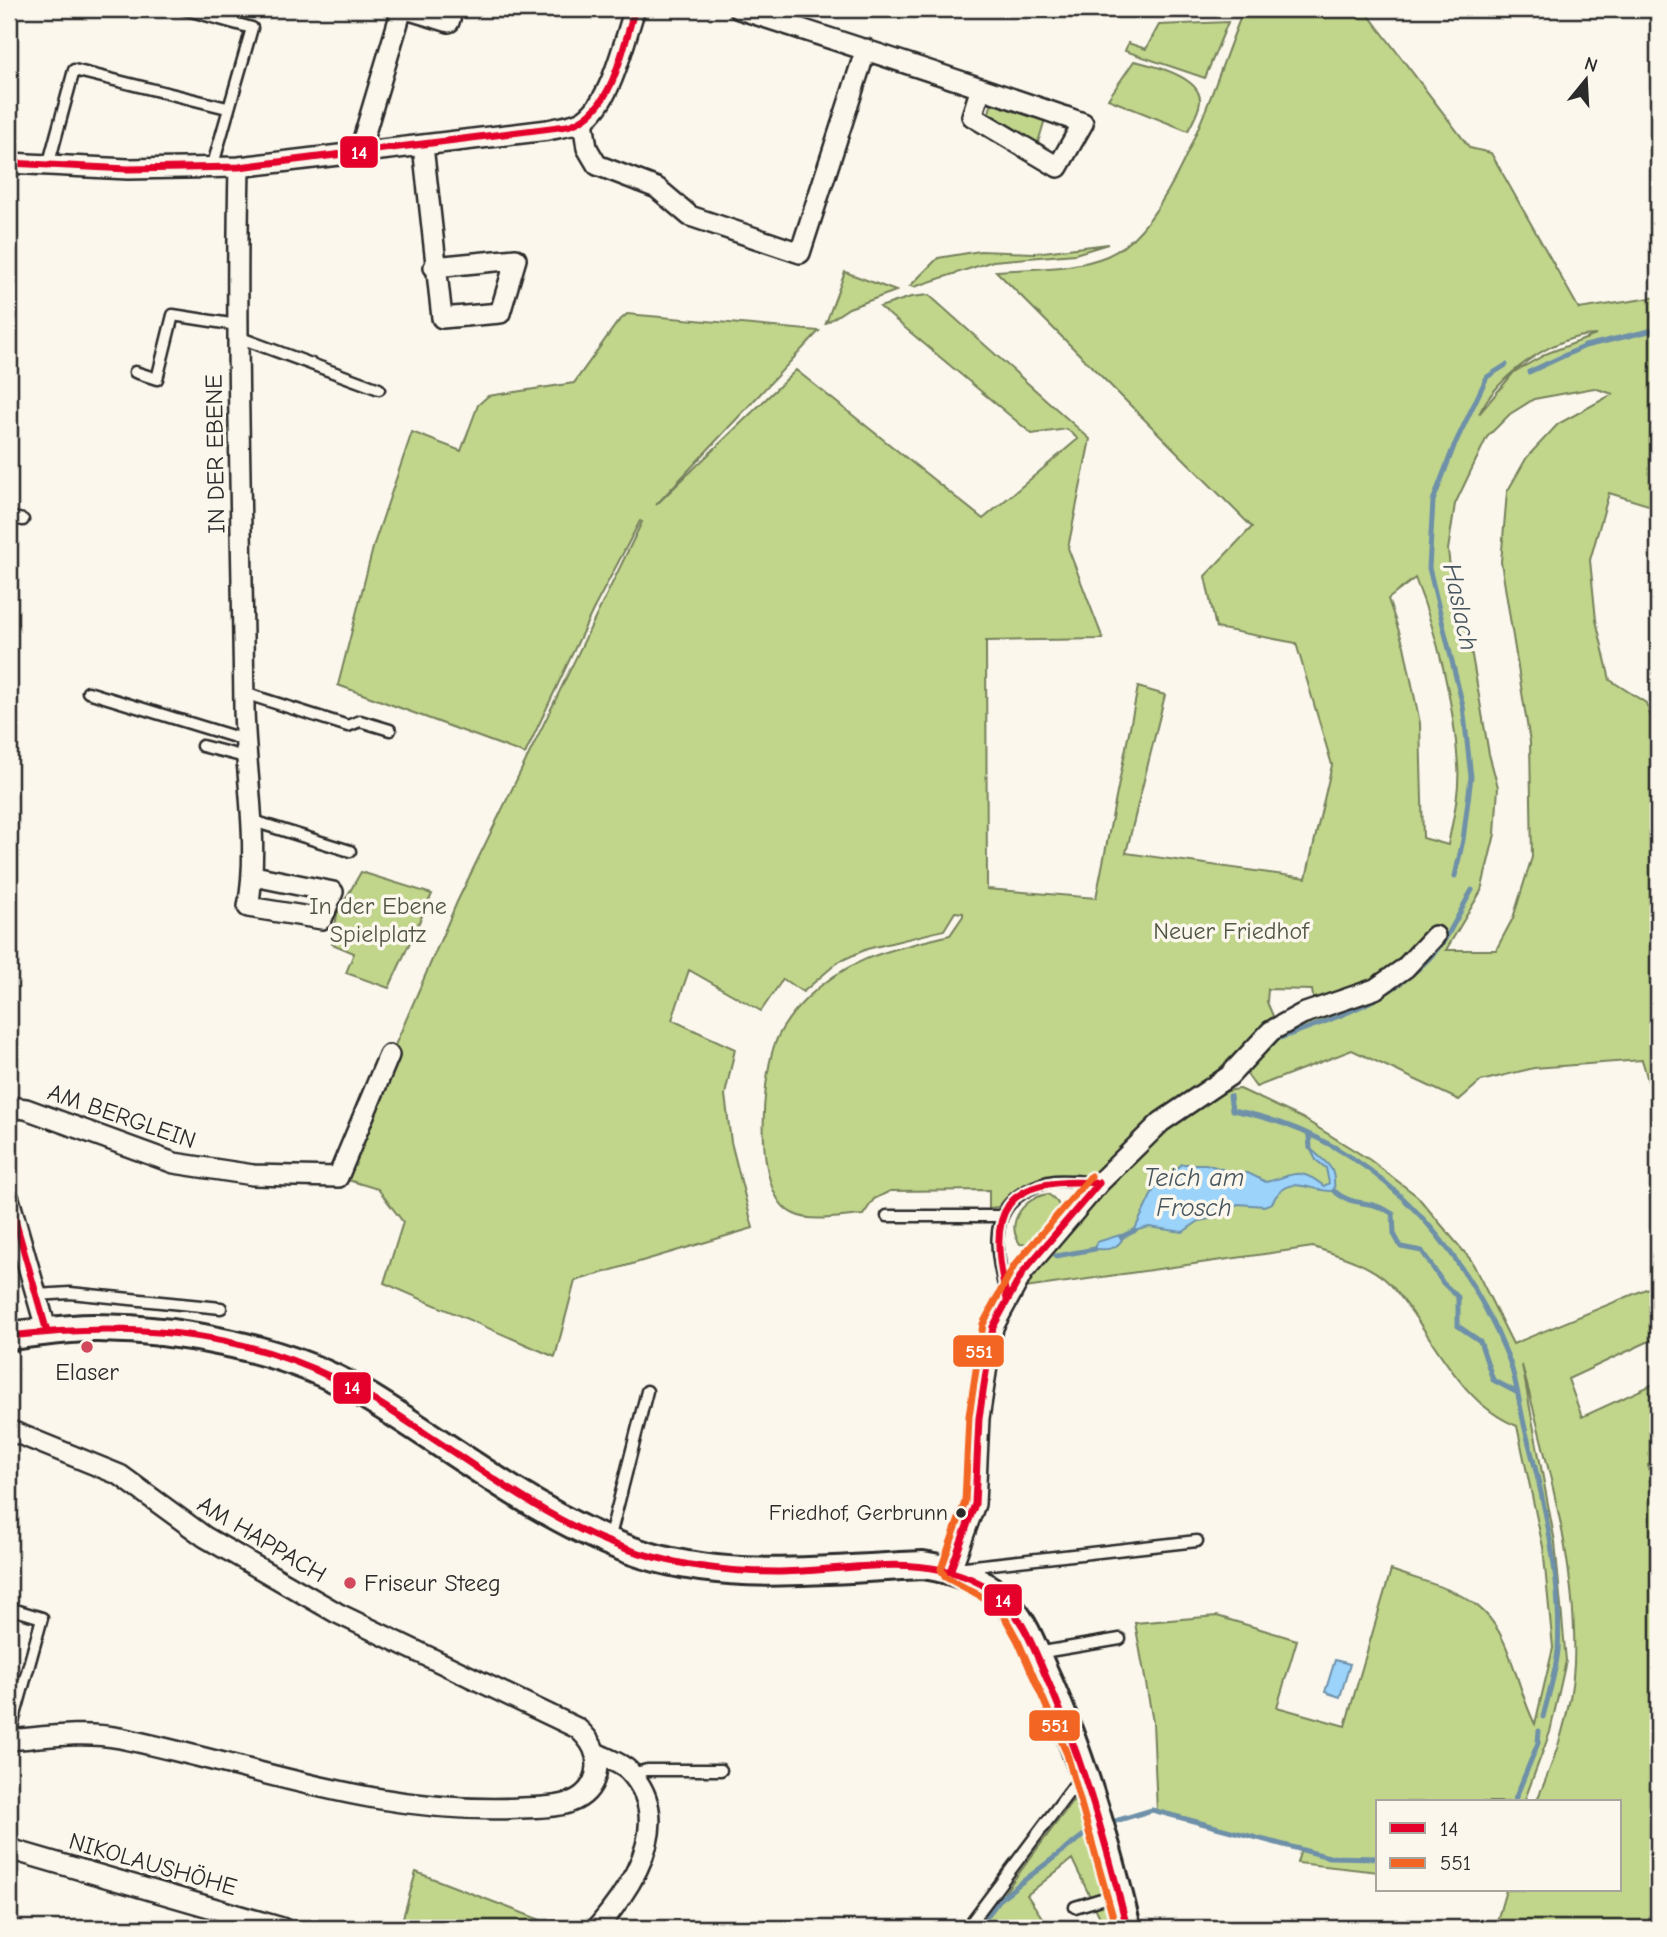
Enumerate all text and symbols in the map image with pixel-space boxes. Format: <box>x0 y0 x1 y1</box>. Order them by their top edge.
north arrow <box>1552 46 1622 116</box>
text: N <box>1582 52 1600 77</box>
line badge: 14 <box>339 135 379 169</box>
text: 14 <box>351 142 367 164</box>
street label: IN DER EBENE <box>200 374 230 534</box>
water label: Haslach <box>1436 561 1484 653</box>
park label: In der Ebene Spielplatz <box>309 892 447 948</box>
park label: Neuer Friedhof <box>1153 917 1310 945</box>
street label: AM BERGLEIN <box>44 1078 200 1154</box>
water label: Teich am Frosch <box>1144 1163 1244 1223</box>
line badge: 551 <box>952 1334 1005 1368</box>
marker: Elaser <box>79 1339 95 1355</box>
text: 551 <box>965 1341 993 1363</box>
place label: Elaser <box>55 1358 119 1386</box>
line badge: 14 <box>332 1371 372 1405</box>
text: 14 <box>344 1377 360 1399</box>
street label: AM HAPPACH <box>193 1490 331 1588</box>
place label: Friedhof, Gerbrunn <box>769 1500 948 1526</box>
marker: Friedhof, Gerbrunn <box>954 1506 968 1520</box>
place label: Friseur Steeg <box>364 1569 501 1597</box>
marker: Friseur Steeg <box>342 1575 358 1591</box>
line badge: 14 <box>983 1583 1023 1617</box>
text: 14 <box>995 1590 1011 1612</box>
line badge: 551 <box>1028 1709 1081 1742</box>
text: 551 <box>1041 1715 1069 1737</box>
legend <box>1376 1800 1622 1892</box>
text: 14 <box>1440 1817 1458 1841</box>
street label: NIKOLAUSHÖHE <box>66 1827 240 1901</box>
text: 551 <box>1440 1851 1471 1875</box>

